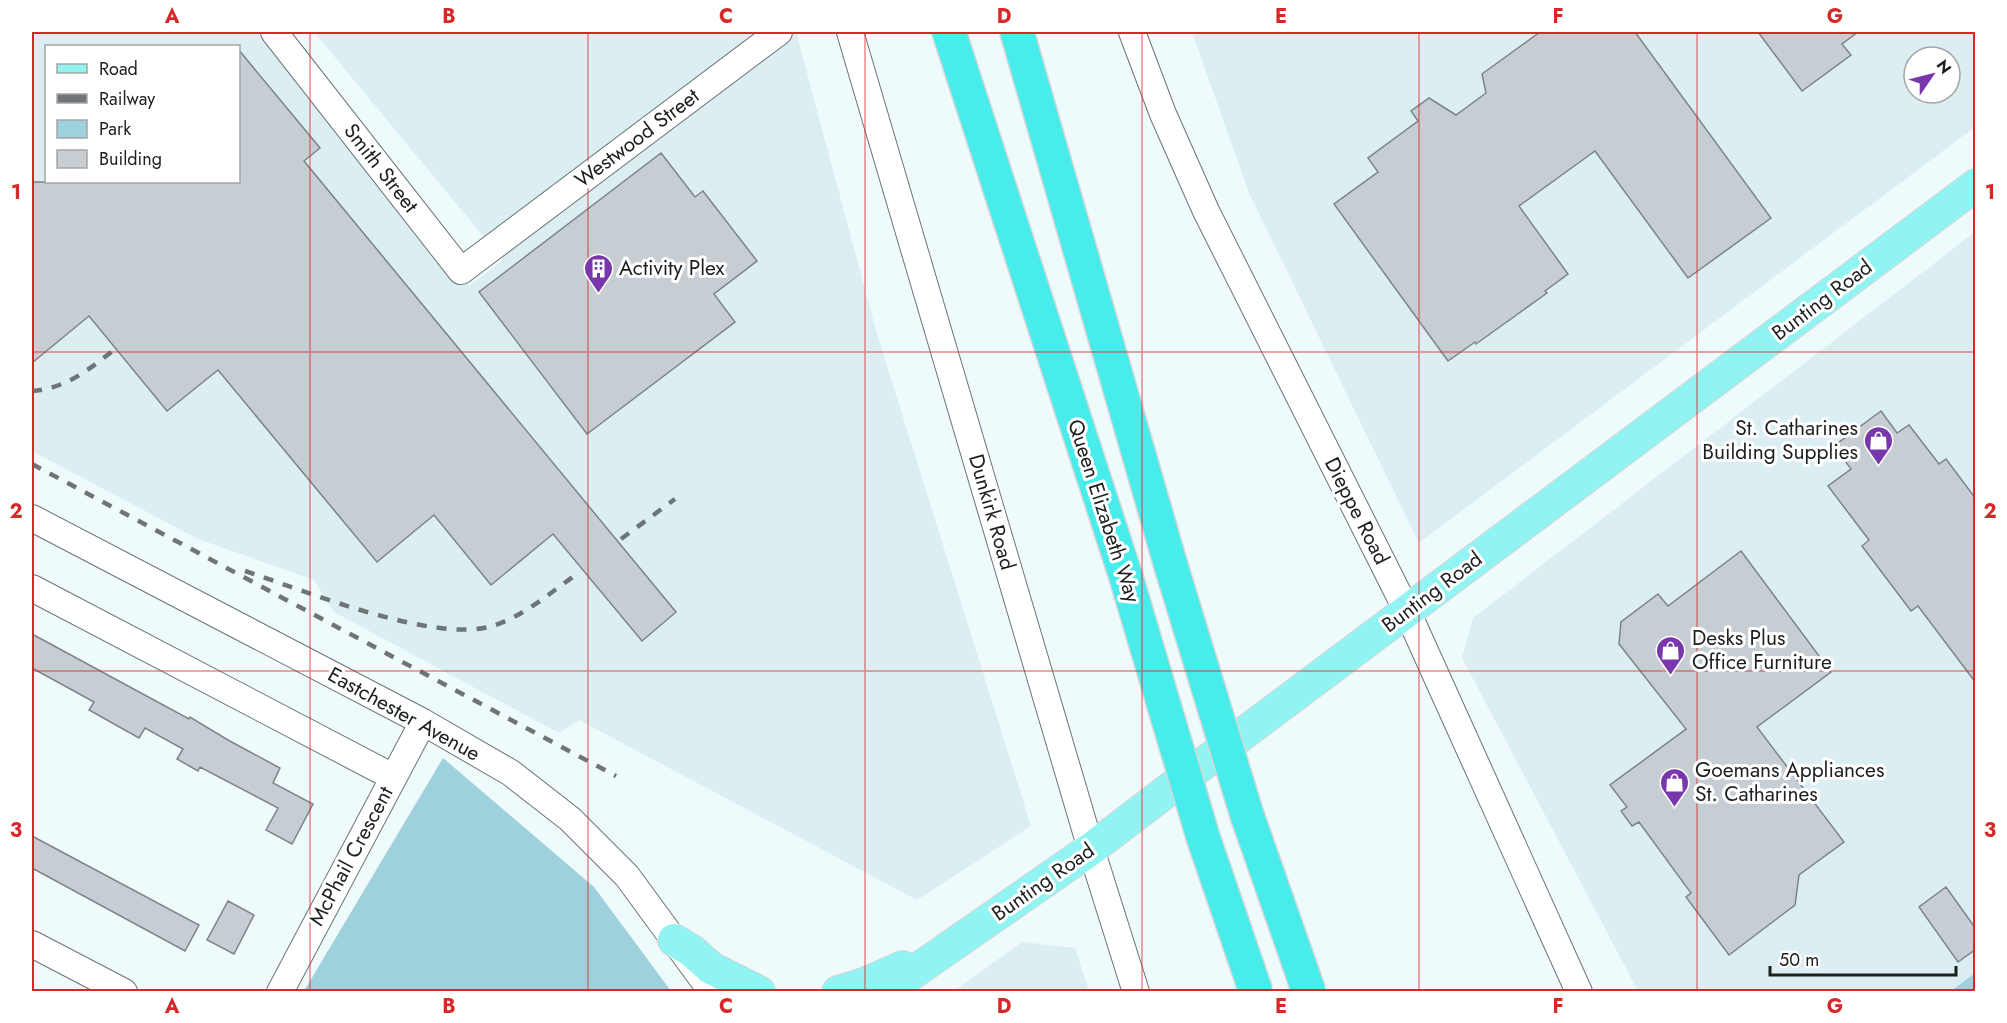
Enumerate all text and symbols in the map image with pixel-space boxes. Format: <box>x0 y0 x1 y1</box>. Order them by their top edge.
text: A <box>164 2 180 31</box>
text: B <box>442 2 456 31</box>
text: C <box>719 2 733 31</box>
text: D <box>997 2 1011 31</box>
text: E <box>1275 2 1287 31</box>
text: F <box>1552 2 1564 31</box>
text: G <box>1827 2 1843 31</box>
legend <box>45 45 240 183</box>
north arrow <box>1902 45 1962 105</box>
text: N <box>1931 55 1957 78</box>
text: Road <box>99 56 138 82</box>
street label: Westwood Street <box>569 81 705 195</box>
text: Railway <box>99 86 155 112</box>
text: Park <box>99 116 131 142</box>
street label: Smith Street <box>337 117 425 219</box>
text: Building <box>99 146 162 172</box>
text: 1 <box>11 178 21 207</box>
text: 1 <box>1985 178 1995 207</box>
building icon: Activity Plex <box>582 252 614 294</box>
street label: Bunting Road <box>1766 252 1878 348</box>
place label: Activity Plex <box>619 253 725 283</box>
place label: St. Catharines Building Supplies <box>1702 413 1858 467</box>
street label: Queen Elizabeth Way <box>1060 415 1148 607</box>
shop icon: St. Catharines Building Supplies <box>1863 424 1895 466</box>
street label: Dunkirk Road <box>961 451 1023 573</box>
street label: Dieppe Road <box>1317 452 1397 570</box>
text: 2 <box>9 497 23 526</box>
text: 2 <box>1983 497 1997 526</box>
street label: Bunting Road <box>1376 544 1488 640</box>
place label: Desks Plus Office Furniture <box>1692 623 1832 677</box>
shop icon: Desks Plus Office Furniture <box>1655 634 1687 676</box>
street label: Eastchester Avenue <box>322 660 486 768</box>
place label: Goemans Appliances St. Catharines <box>1695 755 1884 809</box>
shop icon: Goemans Appliances St. Catharines <box>1658 766 1690 808</box>
street label: McPhail Crescent <box>302 781 400 931</box>
text: 3 <box>10 816 22 845</box>
text: 3 <box>1984 816 1996 845</box>
street label: Bunting Road <box>986 836 1100 928</box>
scale bar <box>1770 939 1956 977</box>
text: 50 m <box>1779 947 1819 973</box>
text: A <box>164 992 180 1021</box>
text: B <box>442 992 456 1021</box>
text: C <box>719 992 733 1021</box>
text: D <box>997 992 1011 1021</box>
text: E <box>1275 992 1287 1021</box>
text: F <box>1552 992 1564 1021</box>
text: G <box>1827 992 1843 1021</box>

